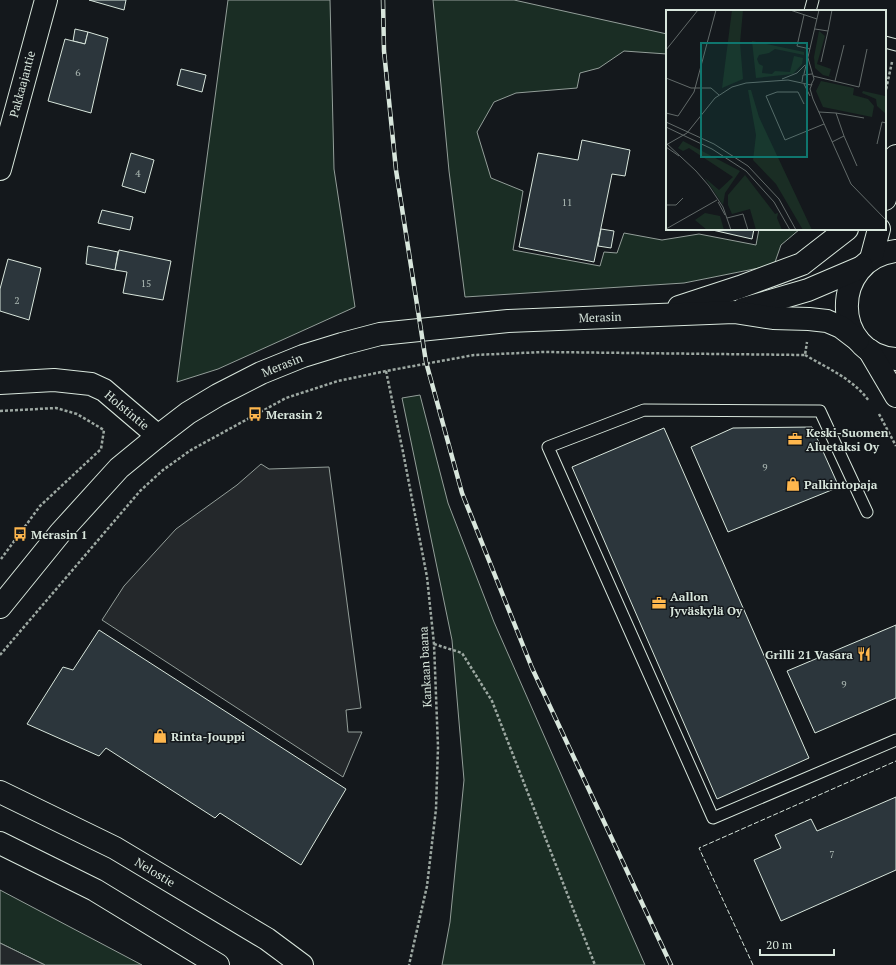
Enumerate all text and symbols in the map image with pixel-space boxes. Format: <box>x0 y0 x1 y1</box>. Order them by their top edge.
inset map <box>666 10 886 230</box>
street label: Pakkaajantie <box>6 49 38 119</box>
house number: 6 <box>75 66 81 79</box>
house number: 4 <box>135 167 141 180</box>
house number: 11 <box>562 196 572 209</box>
house number: 15 <box>141 277 151 290</box>
house number: 2 <box>14 294 20 307</box>
street label: Merasin <box>578 309 622 325</box>
street label: Merasin <box>259 350 305 380</box>
street label: Holstintie <box>102 387 152 433</box>
bus stop icon: Merasin 2 <box>247 406 263 422</box>
place label: Merasin 2 <box>266 407 323 422</box>
place label: Keski-Suomen Aluetaksi Oy <box>806 425 889 454</box>
office icon: Keski-Suomen Aluetaksi Oy <box>787 431 803 447</box>
house number: 9 <box>762 461 768 474</box>
shop icon: Palkintopaja <box>785 476 801 492</box>
place label: Palkintopaja <box>804 477 878 492</box>
bus stop icon: Merasin 1 <box>12 526 28 542</box>
place label: Merasin 1 <box>31 527 88 542</box>
place label: Aallon Jyväskylä Oy <box>670 589 743 618</box>
office icon: Aallon Jyväskylä Oy <box>651 595 667 611</box>
street label: Kankaan baana <box>415 626 435 708</box>
restaurant icon: Grilli 21 Vasara <box>856 646 872 662</box>
place label: Grilli 21 Vasara <box>765 647 853 662</box>
house number: 9 <box>841 678 847 691</box>
shop icon: Rinta-Jouppi <box>152 728 168 744</box>
place label: Rinta-Jouppi <box>171 729 245 744</box>
house number: 7 <box>829 848 835 861</box>
street label: Nelostie <box>132 854 178 890</box>
scale bar <box>760 931 834 957</box>
text: 20 m <box>766 937 793 952</box>

